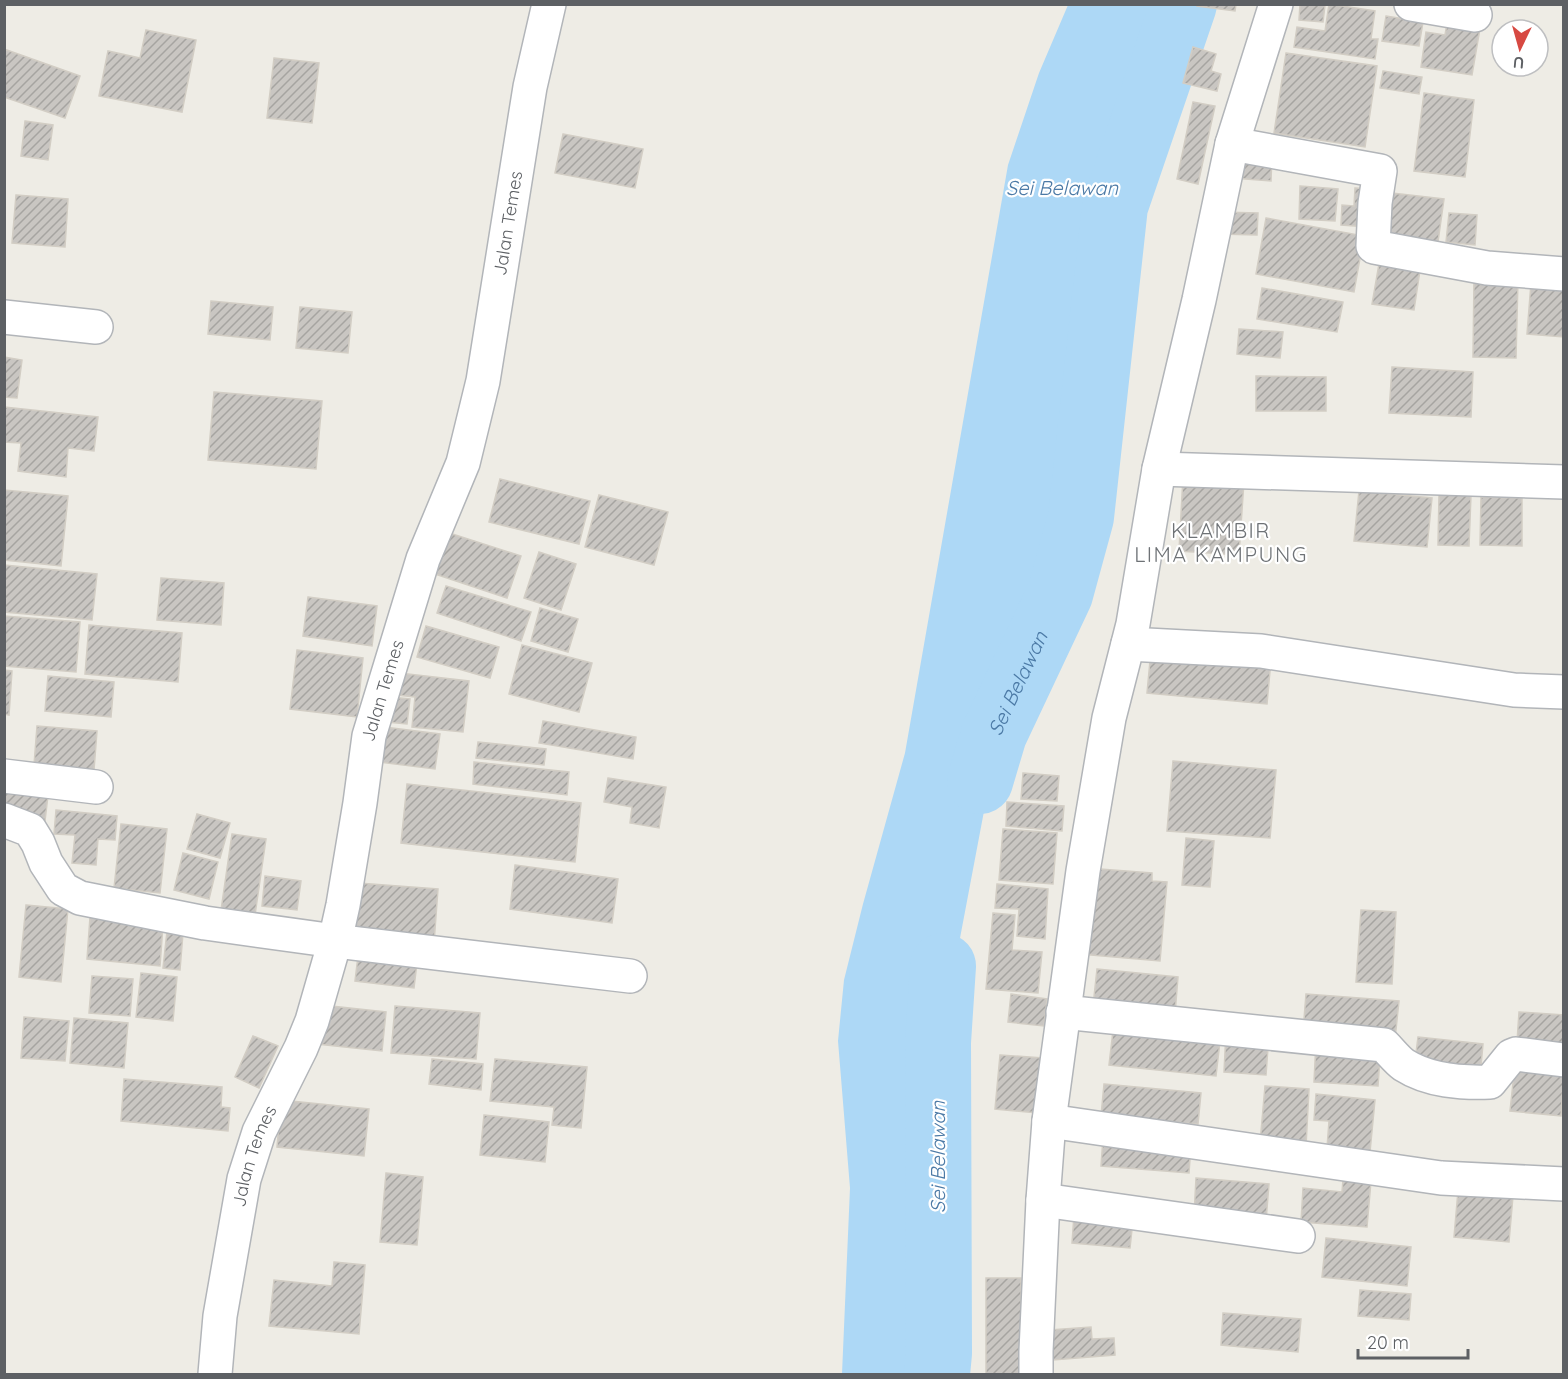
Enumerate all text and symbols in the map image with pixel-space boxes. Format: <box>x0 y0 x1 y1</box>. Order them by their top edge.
north arrow <box>1490 18 1550 78</box>
text: U <box>1512 52 1525 73</box>
street label: Jalan Temes <box>488 169 527 277</box>
water label: Sei Belawan <box>1006 175 1118 200</box>
district label: KLAMBIR LIMA KAMPUNG <box>1134 517 1308 567</box>
water label: Sei Belawan <box>982 627 1053 739</box>
street label: Jalan Temes <box>356 637 409 743</box>
street label: Jalan Temes <box>227 1101 281 1209</box>
water label: Sei Belawan <box>925 1101 950 1213</box>
scale bar <box>1358 1322 1468 1360</box>
text: 20 m <box>1367 1331 1409 1354</box>

